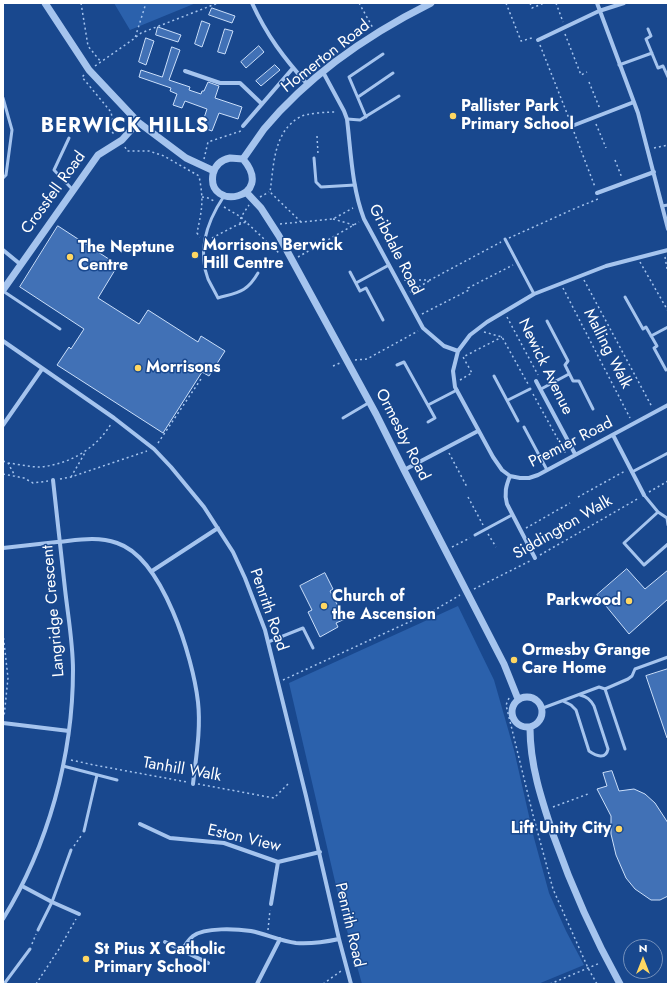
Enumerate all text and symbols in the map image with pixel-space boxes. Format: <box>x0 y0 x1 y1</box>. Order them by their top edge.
street label: Homerton Road <box>278 17 374 97</box>
place label: Pallister Park Primary School <box>461 97 574 135</box>
marker: Pallister Park Primary School <box>448 111 458 121</box>
district label: BERWICK HILLS <box>41 115 209 139</box>
street label: Crossfell Road <box>18 148 90 238</box>
street label: Gribdale Road <box>364 201 426 299</box>
place label: Morrisons Berwick Hill Centre <box>203 236 343 274</box>
place label: The Neptune Centre <box>78 238 174 276</box>
marker: Morrisons Berwick Hill Centre <box>190 250 200 260</box>
marker: The Neptune Centre <box>65 252 75 262</box>
street label: Malling Walk <box>579 306 635 392</box>
street label: Newick Avenue <box>513 316 577 418</box>
place label: Morrisons <box>146 358 220 378</box>
marker: Morrisons <box>133 363 143 373</box>
street label: Ormesby Road <box>371 386 433 484</box>
street label: Premier Road <box>526 414 616 472</box>
street label: Siddington Walk <box>510 492 616 564</box>
street label: Langridge Crescent <box>39 544 69 678</box>
street label: Penrith Road <box>245 566 291 654</box>
place label: Church of the Ascension <box>332 587 436 625</box>
place label: Parkwood <box>546 591 621 611</box>
marker: Parkwood <box>624 596 634 606</box>
marker: Church of the Ascension <box>319 601 329 611</box>
place label: Ormesby Grange Care Home <box>522 641 650 679</box>
marker: Ormesby Grange Care Home <box>509 655 519 665</box>
street label: Tanhill Walk <box>141 754 223 786</box>
place label: Lift Unity City <box>511 819 611 839</box>
street label: Eston View <box>205 821 283 857</box>
marker: Lift Unity City <box>614 824 624 834</box>
street label: Penrith Road <box>330 881 368 969</box>
north arrow <box>623 939 663 979</box>
place label: St Pius X Catholic Primary School <box>94 940 225 978</box>
text: N <box>639 940 647 956</box>
marker: St Pius X Catholic Primary School <box>81 954 91 964</box>

